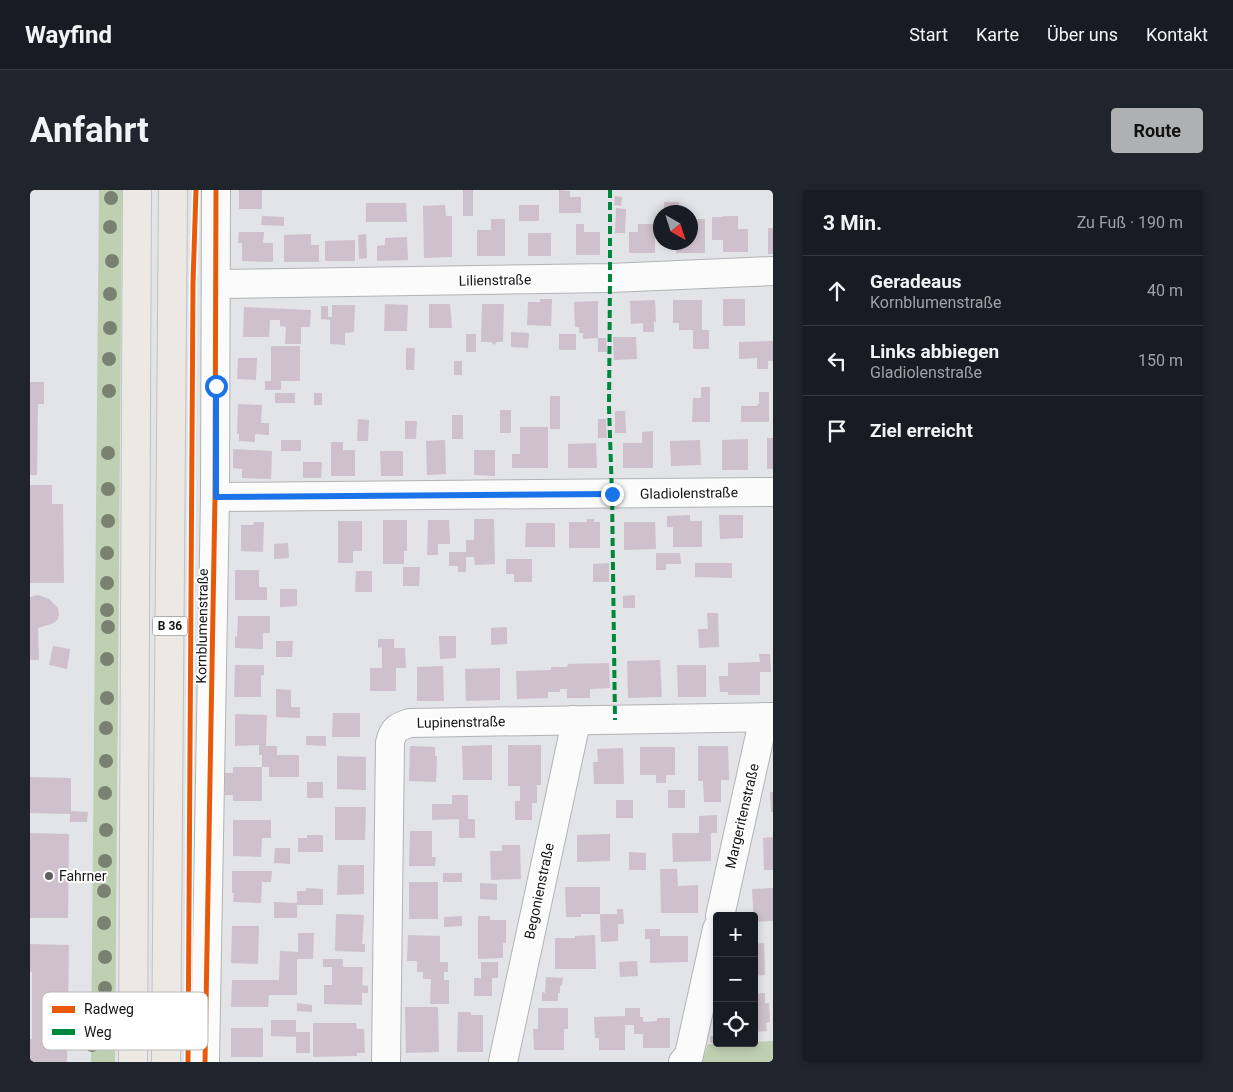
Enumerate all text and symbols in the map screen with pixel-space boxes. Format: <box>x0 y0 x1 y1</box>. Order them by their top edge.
text: Wayfind <box>25 21 112 49</box>
text: Start <box>909 24 948 45</box>
text: Karte <box>976 24 1019 45</box>
text: Über uns <box>1047 24 1118 45</box>
text: Kontakt <box>1146 24 1208 45</box>
button: Route <box>1111 108 1203 153</box>
text: Anfahrt <box>30 110 149 151</box>
north arrow <box>653 205 698 250</box>
text: 3 Min. <box>823 211 882 235</box>
text: Zu Fuß · 190 m <box>1077 213 1183 232</box>
text: Geradeaus <box>870 270 962 293</box>
street label: Lilienstraße <box>459 271 531 289</box>
icon: ahead <box>823 277 851 305</box>
text: 40 m <box>1147 281 1183 300</box>
text: Kornblumenstraße <box>870 293 1002 312</box>
text: Links abbiegen <box>870 340 999 363</box>
icon: left <box>823 347 851 375</box>
text: 150 m <box>1138 351 1183 370</box>
text: Gladiolenstraße <box>870 363 982 382</box>
route start <box>205 375 228 398</box>
icon: arrive <box>823 417 851 445</box>
text: Ziel erreicht <box>870 419 973 442</box>
route end <box>601 483 624 506</box>
street label: Gladiolenstraße <box>640 484 738 502</box>
street label: Kornblumenstraße <box>193 568 211 684</box>
road number: B 36 <box>152 616 188 636</box>
street label: Lupinenstraße <box>416 713 506 731</box>
street label: Margeritenstraße <box>722 762 762 870</box>
street label: Begonienstraße <box>521 841 557 941</box>
place label: Fahrner <box>59 868 107 884</box>
marker: Fahrner <box>43 870 55 882</box>
map controls <box>713 912 758 1047</box>
button: + <box>713 912 758 957</box>
button: − <box>713 957 758 1002</box>
legend <box>42 992 208 1050</box>
text: Radweg <box>84 1001 134 1017</box>
button: locate <box>713 1002 758 1047</box>
text: Weg <box>84 1024 112 1040</box>

